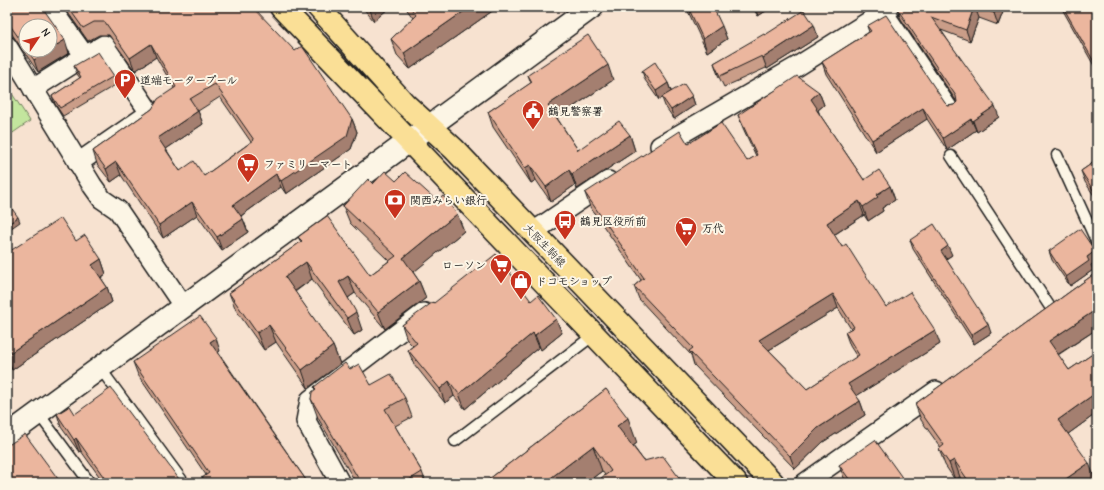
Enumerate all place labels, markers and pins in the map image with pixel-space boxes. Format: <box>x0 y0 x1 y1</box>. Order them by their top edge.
parking icon: 道端モータープール <box>112 67 138 100</box>
place label: 道端モータープール <box>140 74 237 87</box>
public building icon: 鶴見警察署 <box>520 98 546 131</box>
place label: 鶴見警察署 <box>548 105 603 118</box>
supermarket icon: ファミリーマート <box>235 151 261 184</box>
place label: ファミリーマート <box>264 158 352 171</box>
bank icon: 関西みらい銀行 <box>382 187 408 220</box>
place label: 関西みらい銀行 <box>410 194 487 207</box>
bus stop icon: 鶴見区役所前 <box>552 208 578 241</box>
place label: 鶴見区役所前 <box>580 215 646 228</box>
supermarket icon: 万代 <box>673 215 699 248</box>
place label: 万代 <box>702 222 724 235</box>
supermarket icon: ローソン <box>488 252 514 285</box>
place label: ローソン <box>442 259 486 272</box>
shop icon: ドコモショップ <box>508 268 534 301</box>
place label: ドコモショップ <box>536 275 612 288</box>

